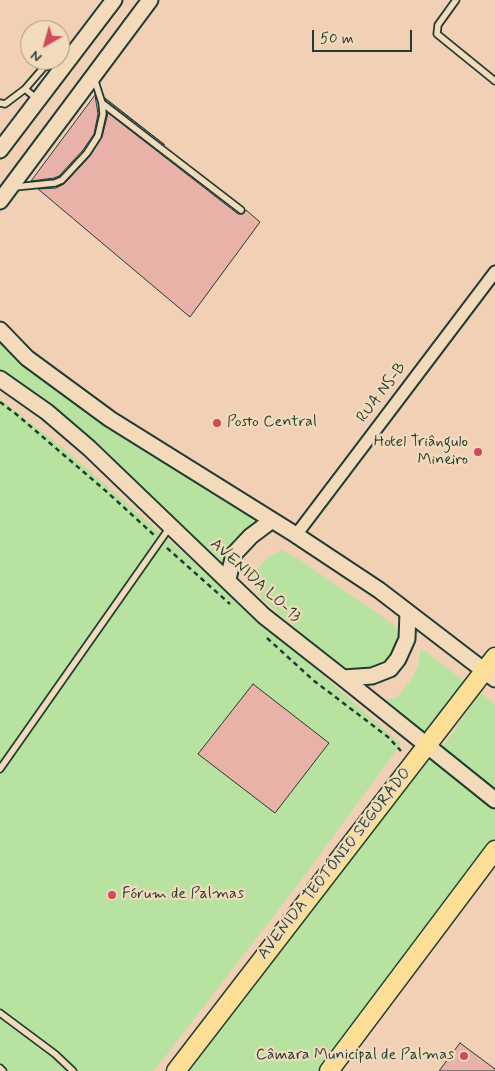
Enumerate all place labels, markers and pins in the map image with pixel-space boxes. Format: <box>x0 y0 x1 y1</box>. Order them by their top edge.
place label: Posto Central <box>227 413 317 433</box>
marker: Posto Central <box>211 417 223 429</box>
place label: Hotel Triângulo Mineiro <box>374 433 468 471</box>
marker: Hotel Triângulo Mineiro <box>472 446 484 458</box>
place label: Fórum de Palmas <box>122 885 244 905</box>
marker: Fórum de Palmas <box>106 889 118 901</box>
place label: Câmara Municipal de Palmas <box>256 1046 454 1066</box>
marker: Câmara Municipal de Palmas <box>458 1050 470 1062</box>

